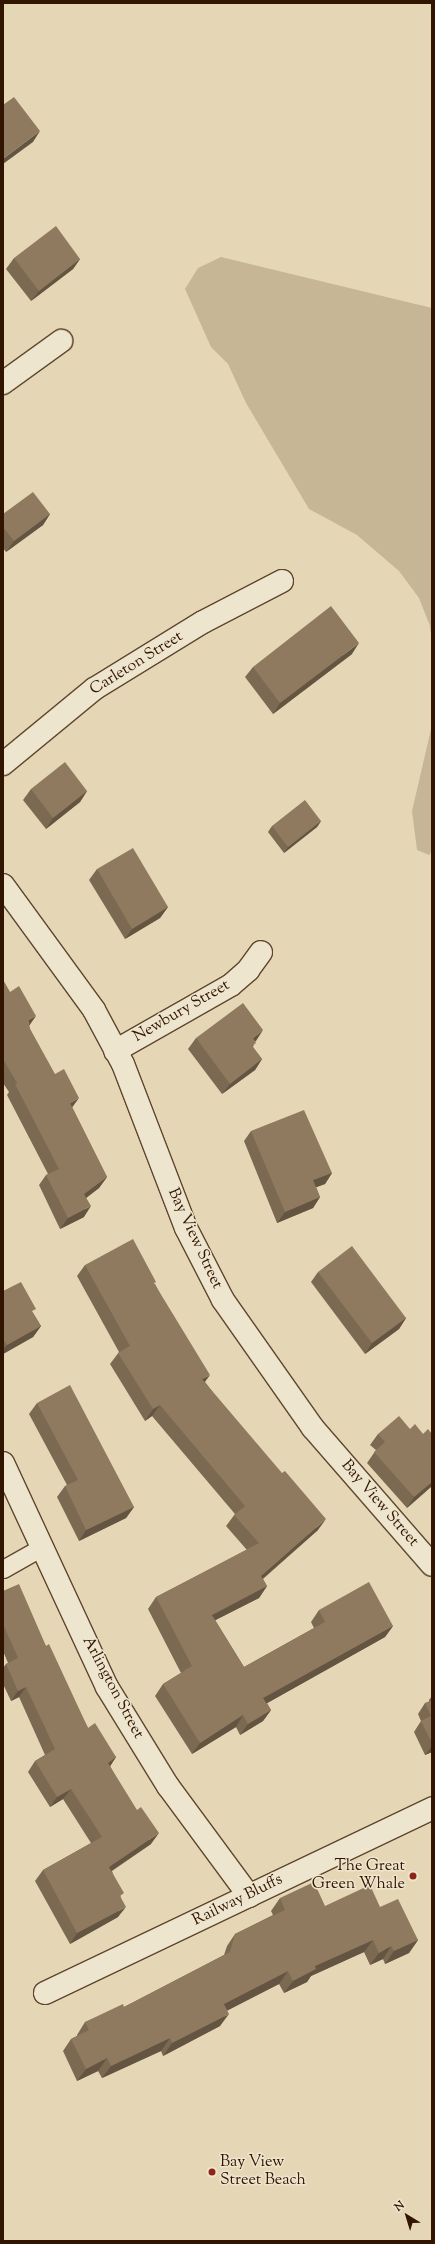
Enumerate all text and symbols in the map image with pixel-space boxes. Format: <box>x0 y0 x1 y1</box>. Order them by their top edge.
street label: Carleton Street <box>87 628 187 700</box>
street label: Newbury Street <box>130 977 234 1047</box>
street label: Bay View Street <box>162 1186 226 1292</box>
street label: Bay View Street <box>336 1457 422 1551</box>
street label: Arlington Street <box>77 1634 147 1742</box>
place label: The Great Green Whale <box>312 1857 405 1895</box>
street label: Railway Bluffs <box>190 1871 286 1931</box>
marker: The Great Green Whale <box>408 1871 418 1881</box>
place label: Bay View Street Beach <box>220 2153 306 2191</box>
marker: Bay View Street Beach <box>207 2167 217 2177</box>
north arrow <box>387 2196 427 2236</box>
text: N <box>391 2198 408 2216</box>

